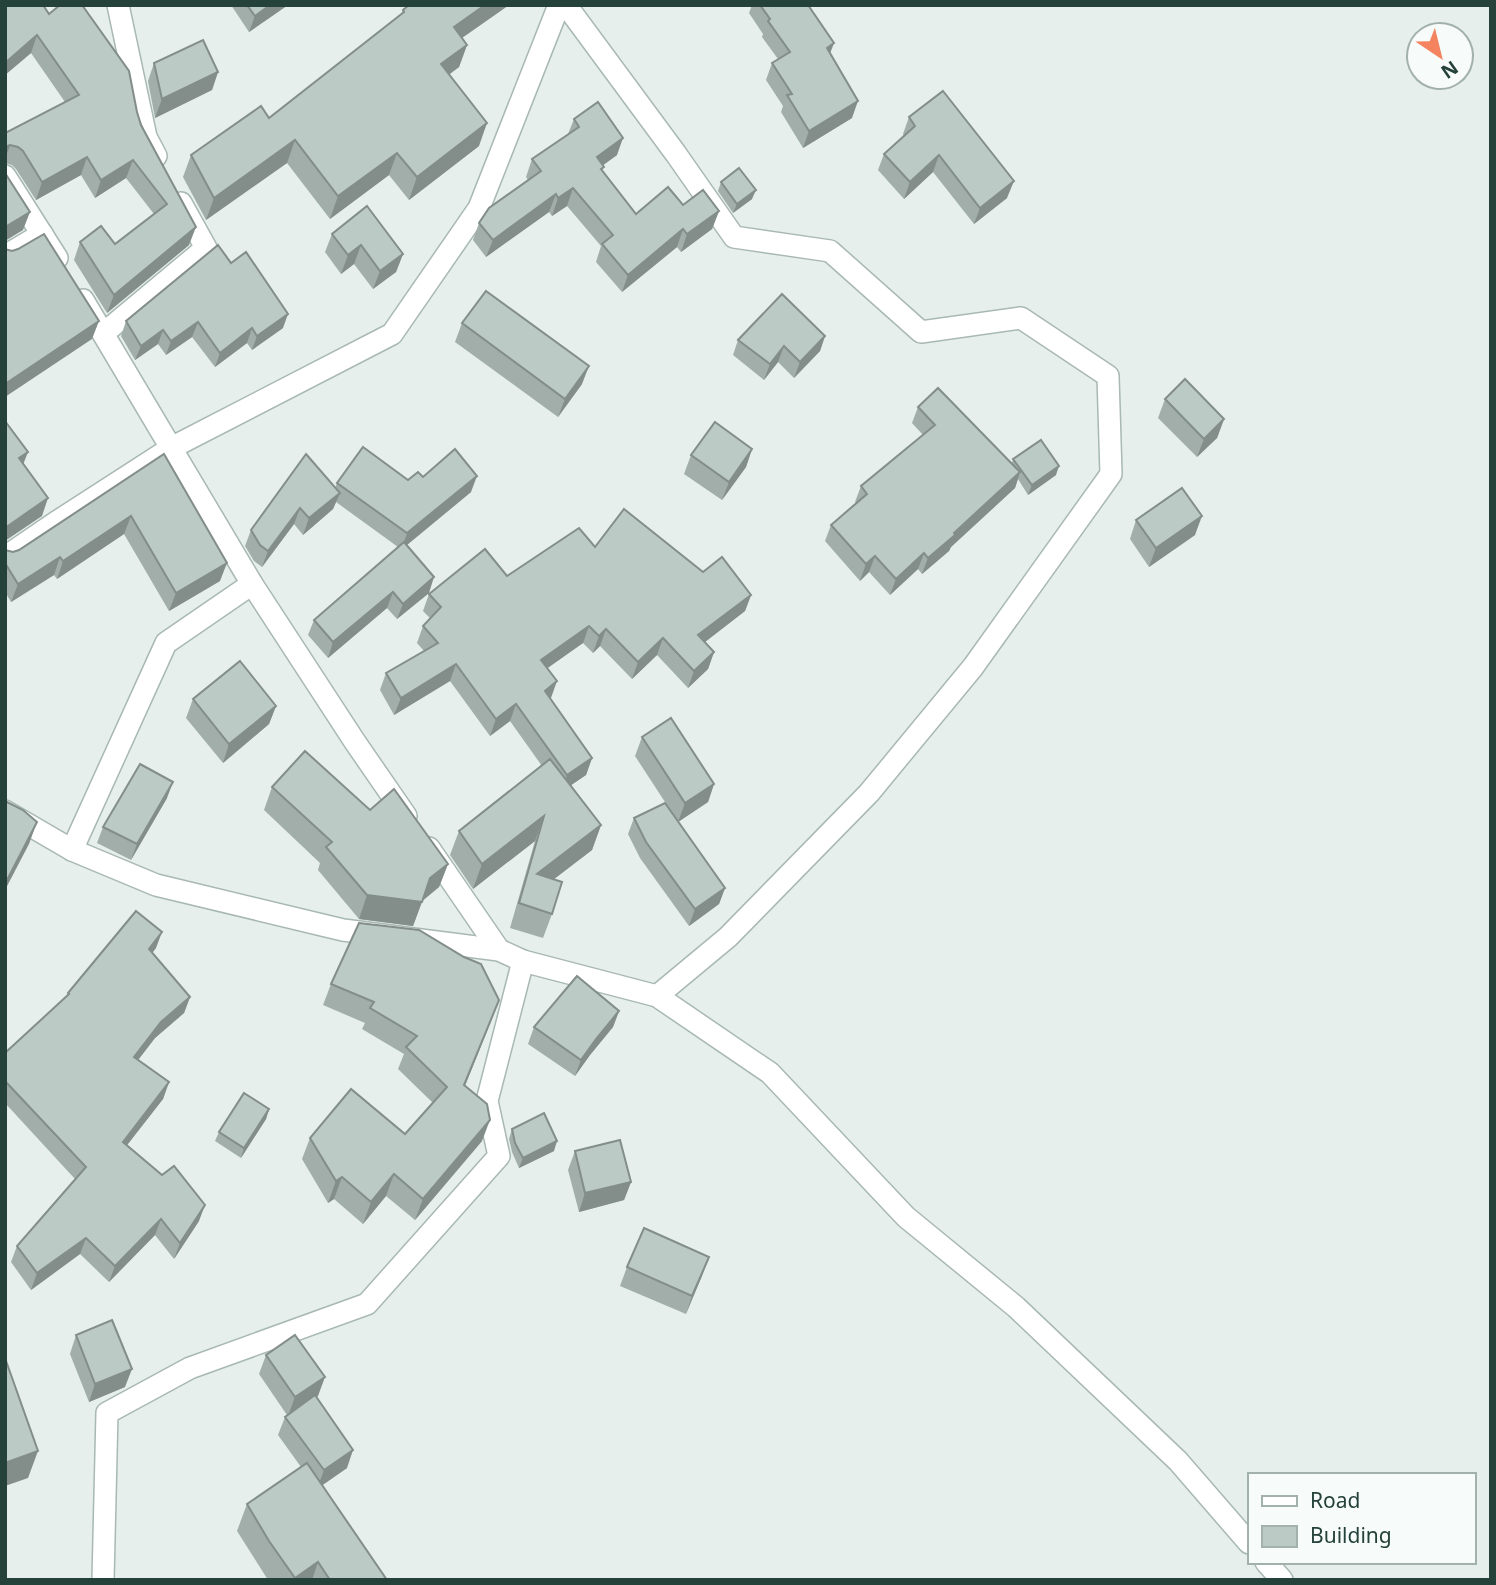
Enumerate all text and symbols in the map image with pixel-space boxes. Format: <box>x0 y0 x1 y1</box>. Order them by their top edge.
north arrow <box>1405 21 1475 91</box>
text: N <box>1436 55 1464 85</box>
legend <box>1248 1473 1475 1564</box>
text: Road <box>1310 1486 1360 1514</box>
text: Building <box>1310 1521 1392 1549</box>

